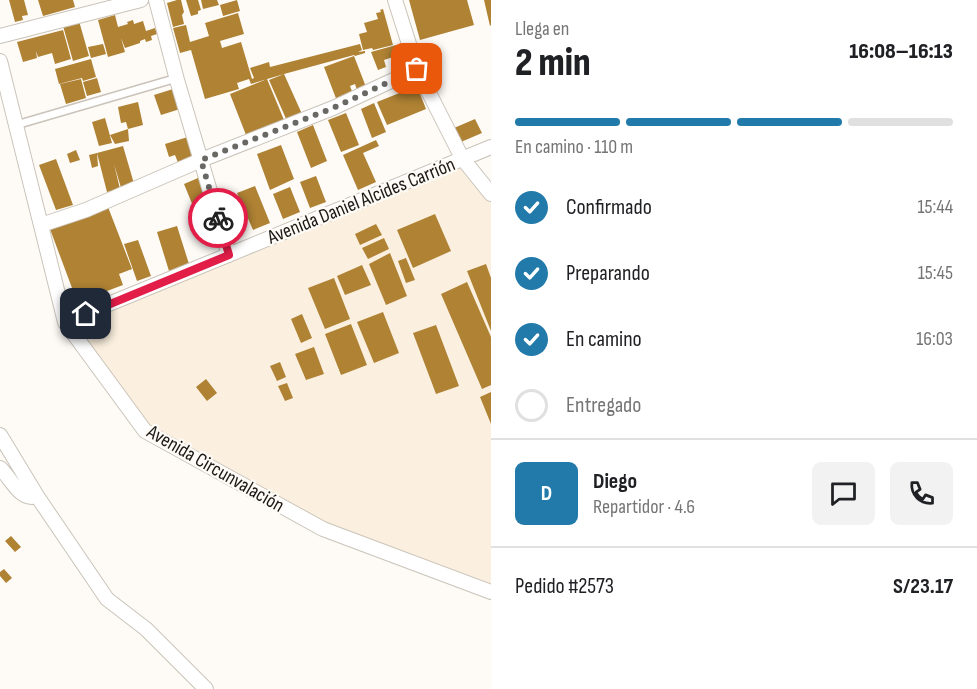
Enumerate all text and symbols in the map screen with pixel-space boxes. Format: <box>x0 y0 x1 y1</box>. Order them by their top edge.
text: Llega en <box>515 17 569 41</box>
text: 16:08–16:13 <box>849 38 953 65</box>
text: 2 min <box>515 40 591 87</box>
pin <box>391 43 442 94</box>
icon: bag <box>400 52 433 85</box>
text: En camino · 110 m <box>515 135 633 159</box>
street label: Avenida Daniel Alcides Carrión <box>263 152 459 250</box>
courier <box>188 188 248 248</box>
icon: check <box>515 191 548 224</box>
text: Confirmado <box>566 194 652 221</box>
text: 15:44 <box>917 195 953 219</box>
icon: bike <box>202 202 235 235</box>
icon: check <box>515 257 548 290</box>
text: Preparando <box>566 260 650 287</box>
text: 15:45 <box>918 261 953 285</box>
pin <box>60 288 111 339</box>
icon: home <box>69 297 102 330</box>
icon: check <box>515 323 548 356</box>
text: En camino <box>566 326 642 353</box>
text: 16:03 <box>916 327 953 351</box>
text: Entregado <box>566 392 641 419</box>
street label: Avenida Circunvalación <box>142 419 288 518</box>
button: chat <box>812 462 875 525</box>
button: phone <box>890 462 953 525</box>
text: Diego <box>593 468 637 495</box>
text: D <box>541 480 552 507</box>
text: Repartidor · 4.6 <box>593 495 695 519</box>
text: Pedido #2573 <box>515 573 614 600</box>
text: S/23.17 <box>893 573 953 600</box>

